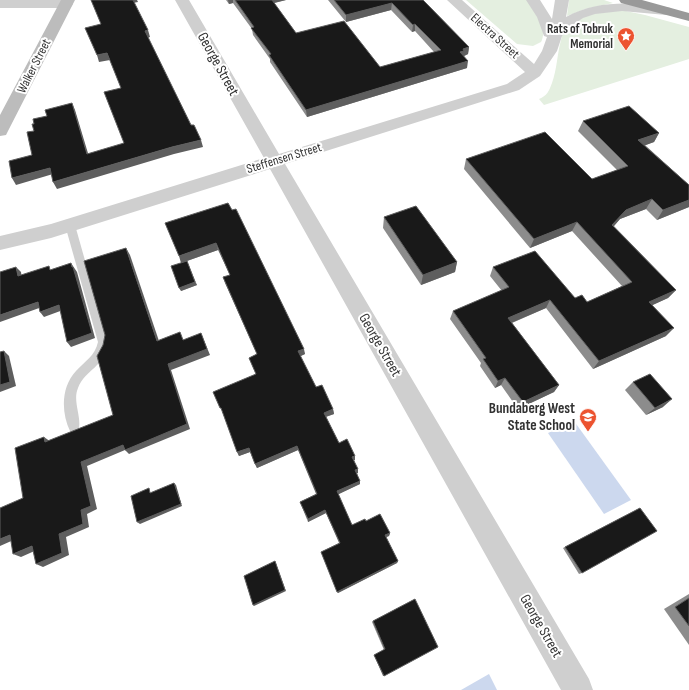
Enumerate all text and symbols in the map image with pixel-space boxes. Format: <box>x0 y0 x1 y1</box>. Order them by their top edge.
street label: Electra Street <box>467 10 523 62</box>
place label: Rats of Tobruk Memorial <box>547 21 614 52</box>
place icon: Rats of Tobruk Memorial <box>616 26 636 51</box>
street label: George Street <box>193 29 243 99</box>
street label: Walker Street <box>14 36 54 96</box>
street label: Steffensen Street <box>245 139 323 177</box>
street label: George Street <box>354 310 406 380</box>
place label: Bundaberg West State School <box>489 399 575 435</box>
school or university icon: Bundaberg West State School <box>578 407 598 432</box>
street label: George Street <box>515 591 567 661</box>

